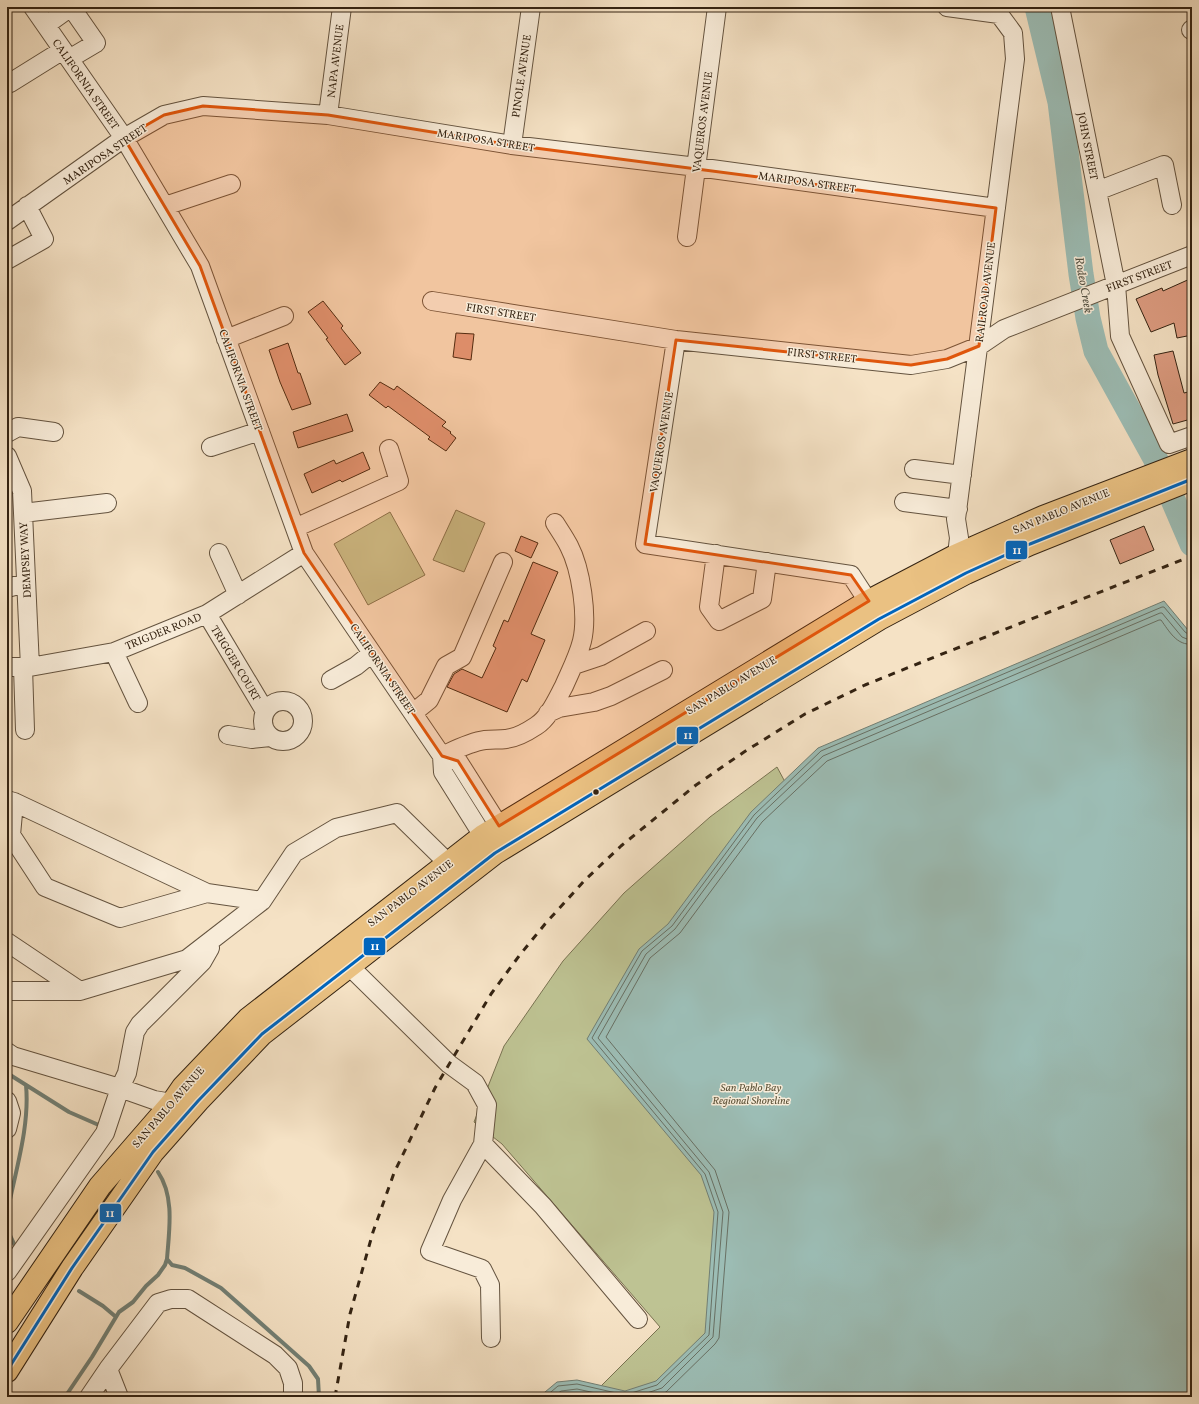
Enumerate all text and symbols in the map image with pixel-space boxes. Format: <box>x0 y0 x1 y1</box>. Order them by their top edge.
street label: NAPA AVENUE <box>325 23 348 99</box>
street label: PINOLE AVENUE <box>509 33 536 119</box>
street label: CALIFORNIA STREET <box>48 37 122 134</box>
street label: VAQUEROS AVENUE <box>690 70 717 174</box>
street label: JOHN STREET <box>1073 111 1101 182</box>
street label: MARIPOSA STREET <box>61 121 151 189</box>
street label: MARIPOSA STREET <box>436 126 536 157</box>
street label: MARIPOSA STREET <box>757 169 857 198</box>
street label: RAILROAD AVENUE <box>973 241 1000 343</box>
water label: Rodeo Creek <box>1070 256 1096 315</box>
street label: FIRST STREET <box>1104 258 1176 297</box>
street label: FIRST STREET <box>465 301 537 326</box>
street label: CALIFORNIA STREET <box>214 328 265 434</box>
street label: FIRST STREET <box>786 345 858 368</box>
street label: VAQUEROS AVENUE <box>647 390 678 494</box>
street label: SAN PABLO AVENUE <box>1011 486 1113 539</box>
street label: DEMPSEY WAY <box>17 522 36 598</box>
line badge: 11 <box>1005 540 1028 560</box>
text: 11 <box>1013 544 1021 559</box>
street label: TRIGDER ROAD <box>123 610 204 655</box>
street label: CALIFORNIA STREET <box>346 621 418 719</box>
street label: TRIGGER COURT <box>206 623 263 705</box>
street label: SAN PABLO AVENUE <box>684 653 780 719</box>
line badge: 11 <box>676 726 699 745</box>
text: 11 <box>684 729 692 744</box>
unlabelled marker <box>591 787 601 797</box>
street label: SAN PABLO AVENUE <box>365 857 457 931</box>
line badge: 11 <box>363 937 386 956</box>
text: 11 <box>371 940 379 955</box>
street label: SAN PABLO AVENUE <box>130 1064 209 1152</box>
park label: San Pablo Bay Regional Shoreline <box>712 1081 790 1109</box>
line badge: 11 <box>99 1203 122 1223</box>
text: 11 <box>106 1207 114 1222</box>

